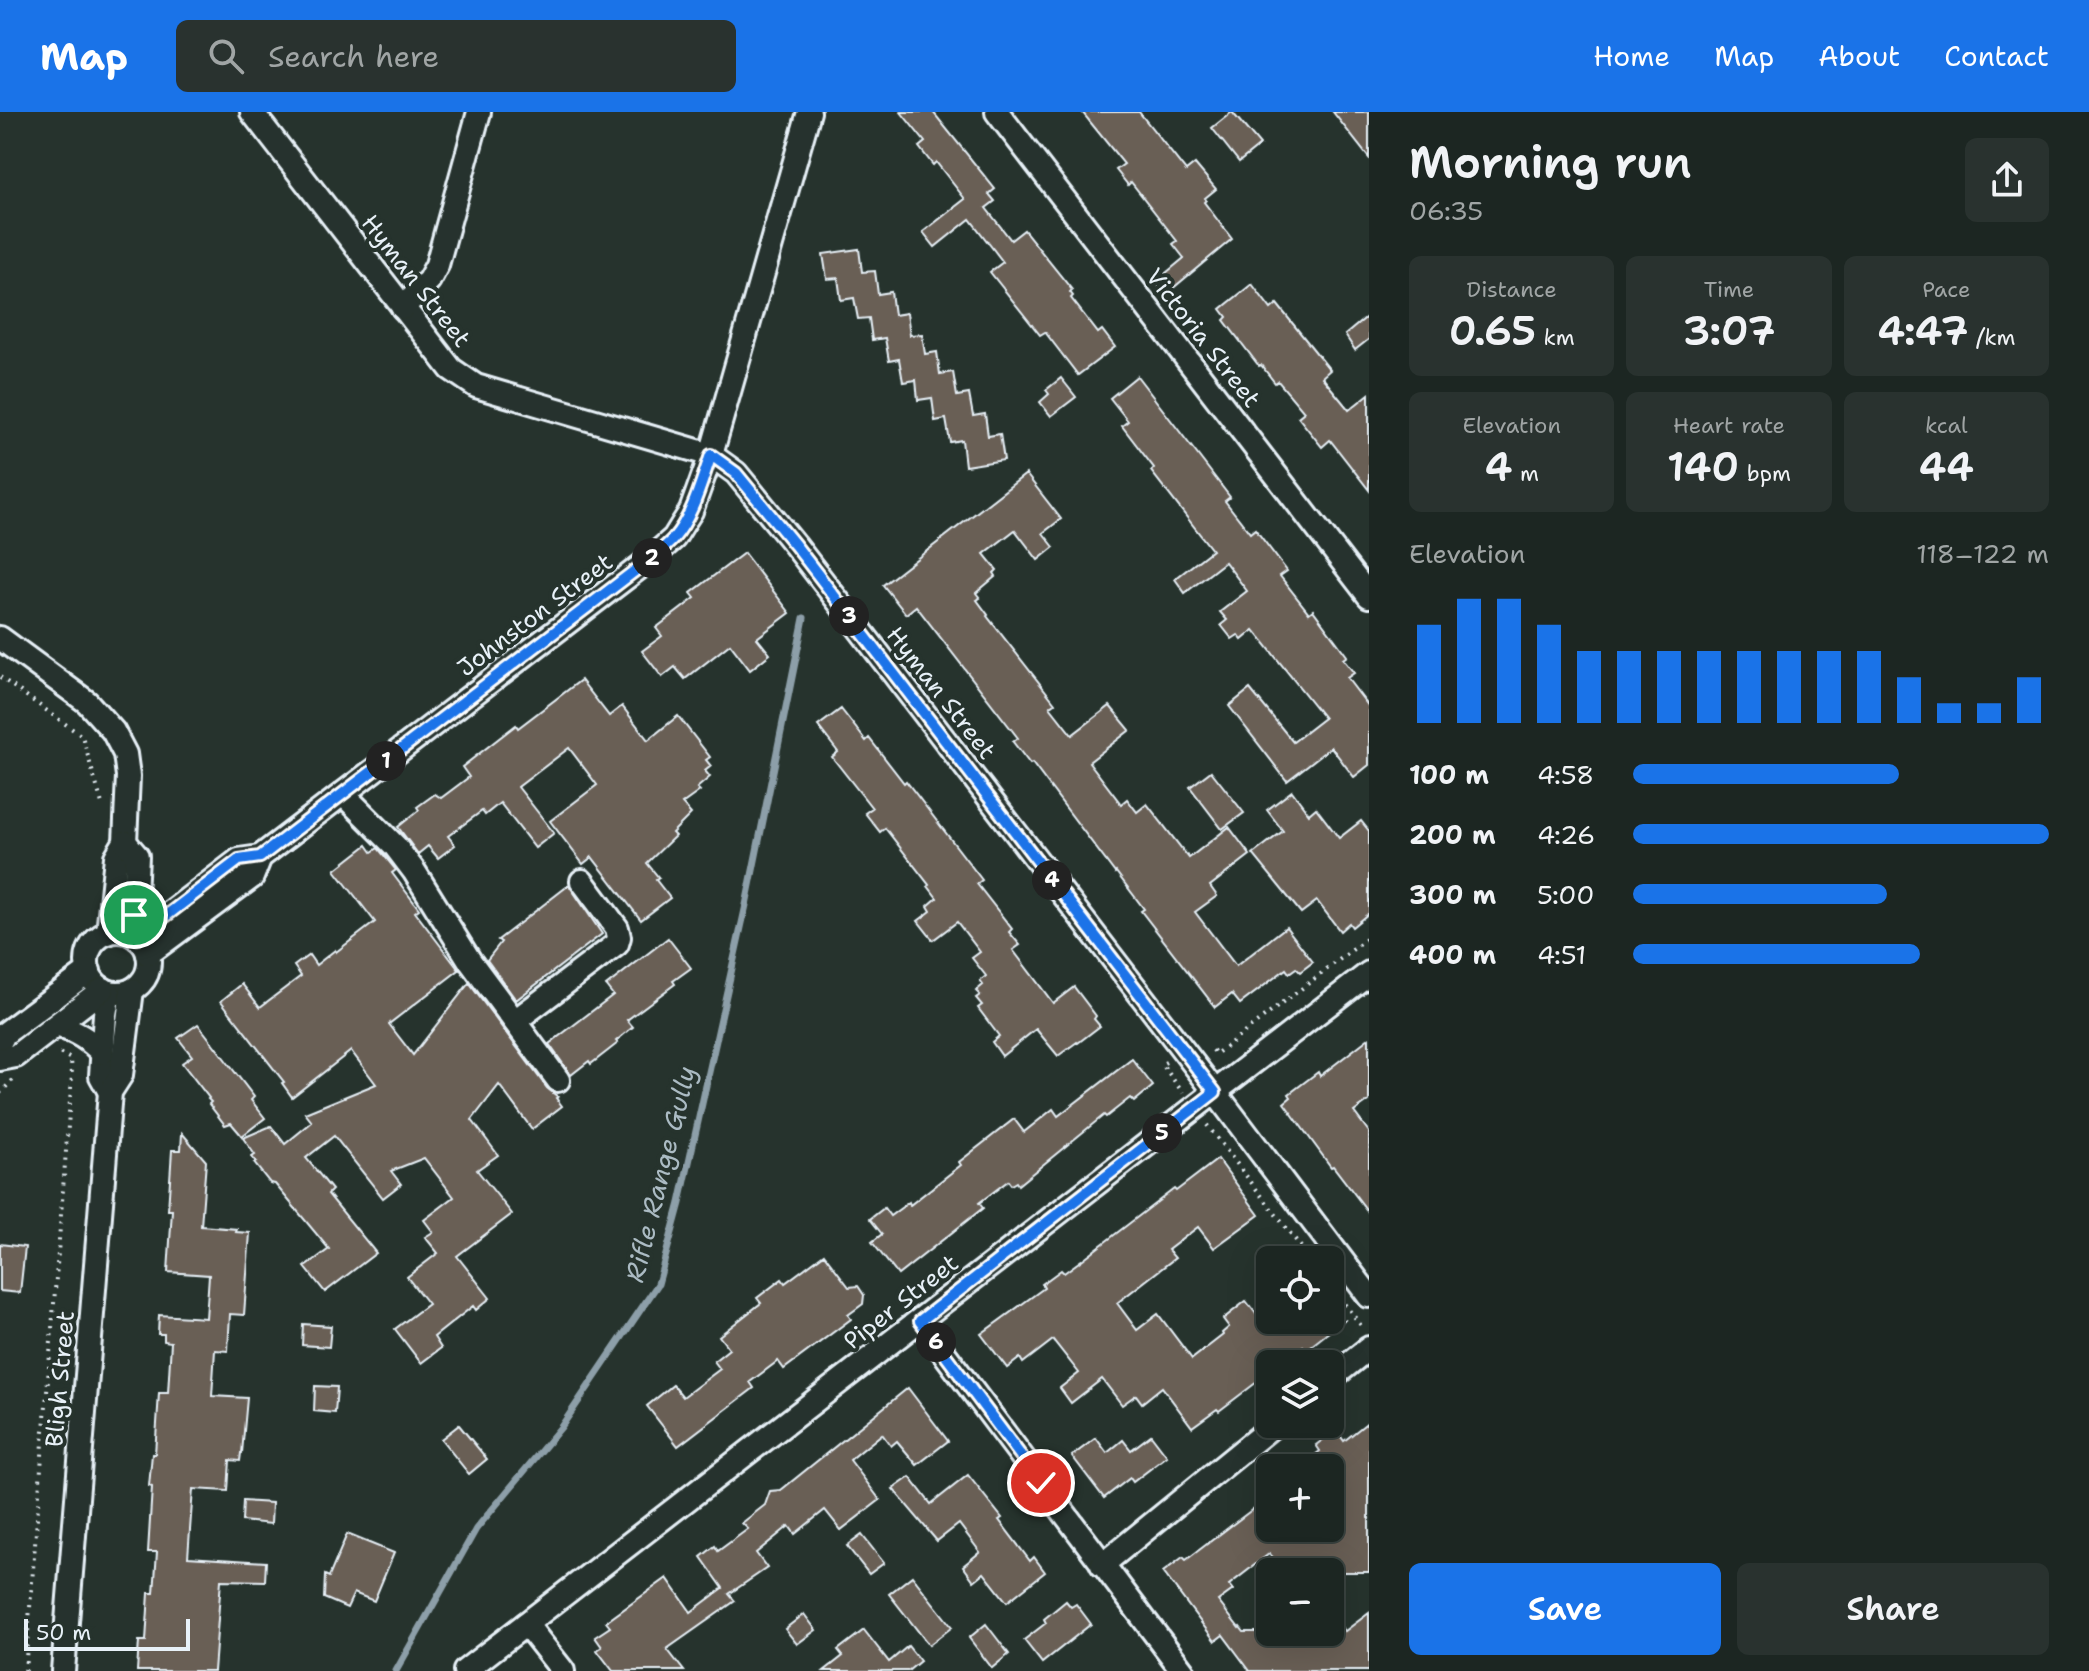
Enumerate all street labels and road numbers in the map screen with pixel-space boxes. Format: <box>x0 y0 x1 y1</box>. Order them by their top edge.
street label: Hyman Street <box>354 208 478 354</box>
street label: Victoria Street <box>1138 262 1268 414</box>
street label: Johnston Street <box>451 546 619 684</box>
street label: Hyman Street <box>879 620 1003 766</box>
street label: Piper Street <box>837 1247 965 1357</box>
street label: Bligh Street <box>38 1310 82 1448</box>

